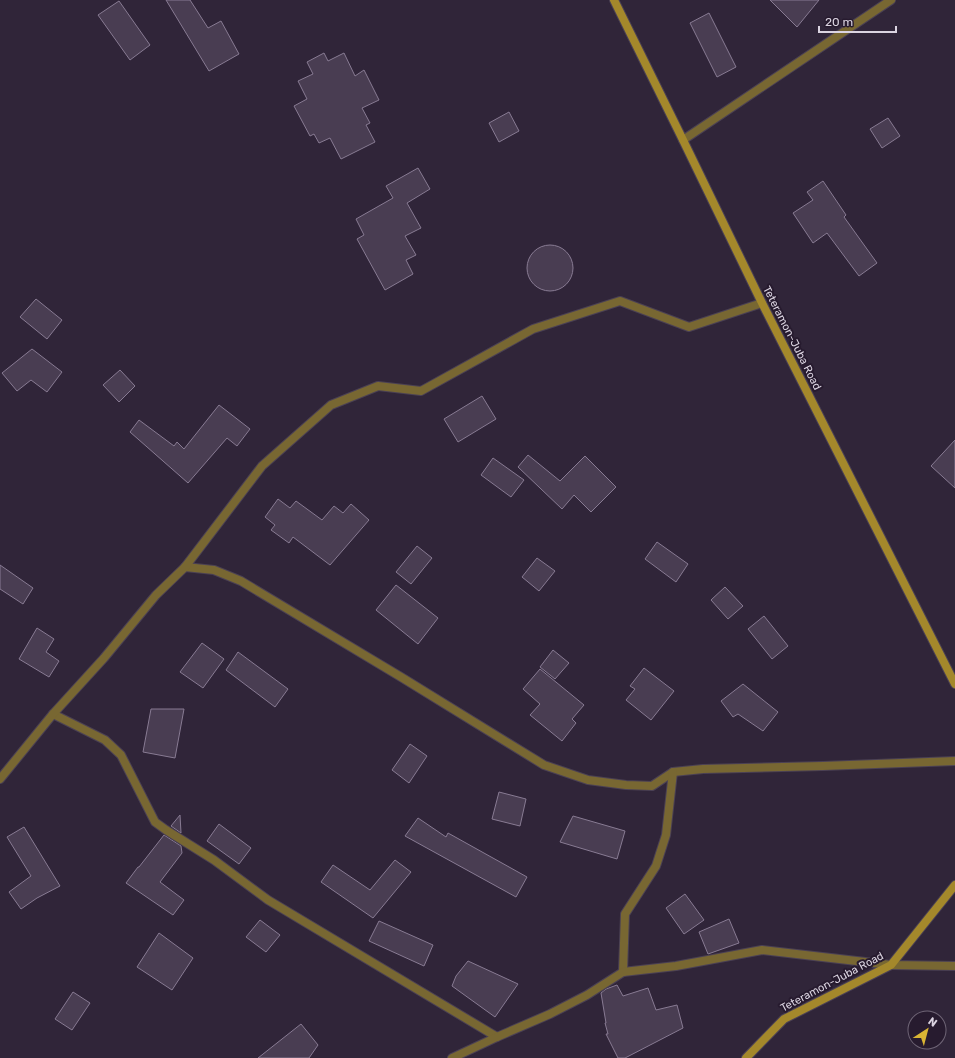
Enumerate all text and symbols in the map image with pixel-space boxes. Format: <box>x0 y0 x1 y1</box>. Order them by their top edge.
scale bar <box>819 8 896 34</box>
text: 20 m <box>825 15 853 29</box>
street label: Teteramon-Juba Road <box>760 284 824 392</box>
street label: Teteramon-Juba Road <box>778 949 886 1015</box>
north arrow <box>907 1010 947 1050</box>
text: N <box>926 1015 940 1030</box>

